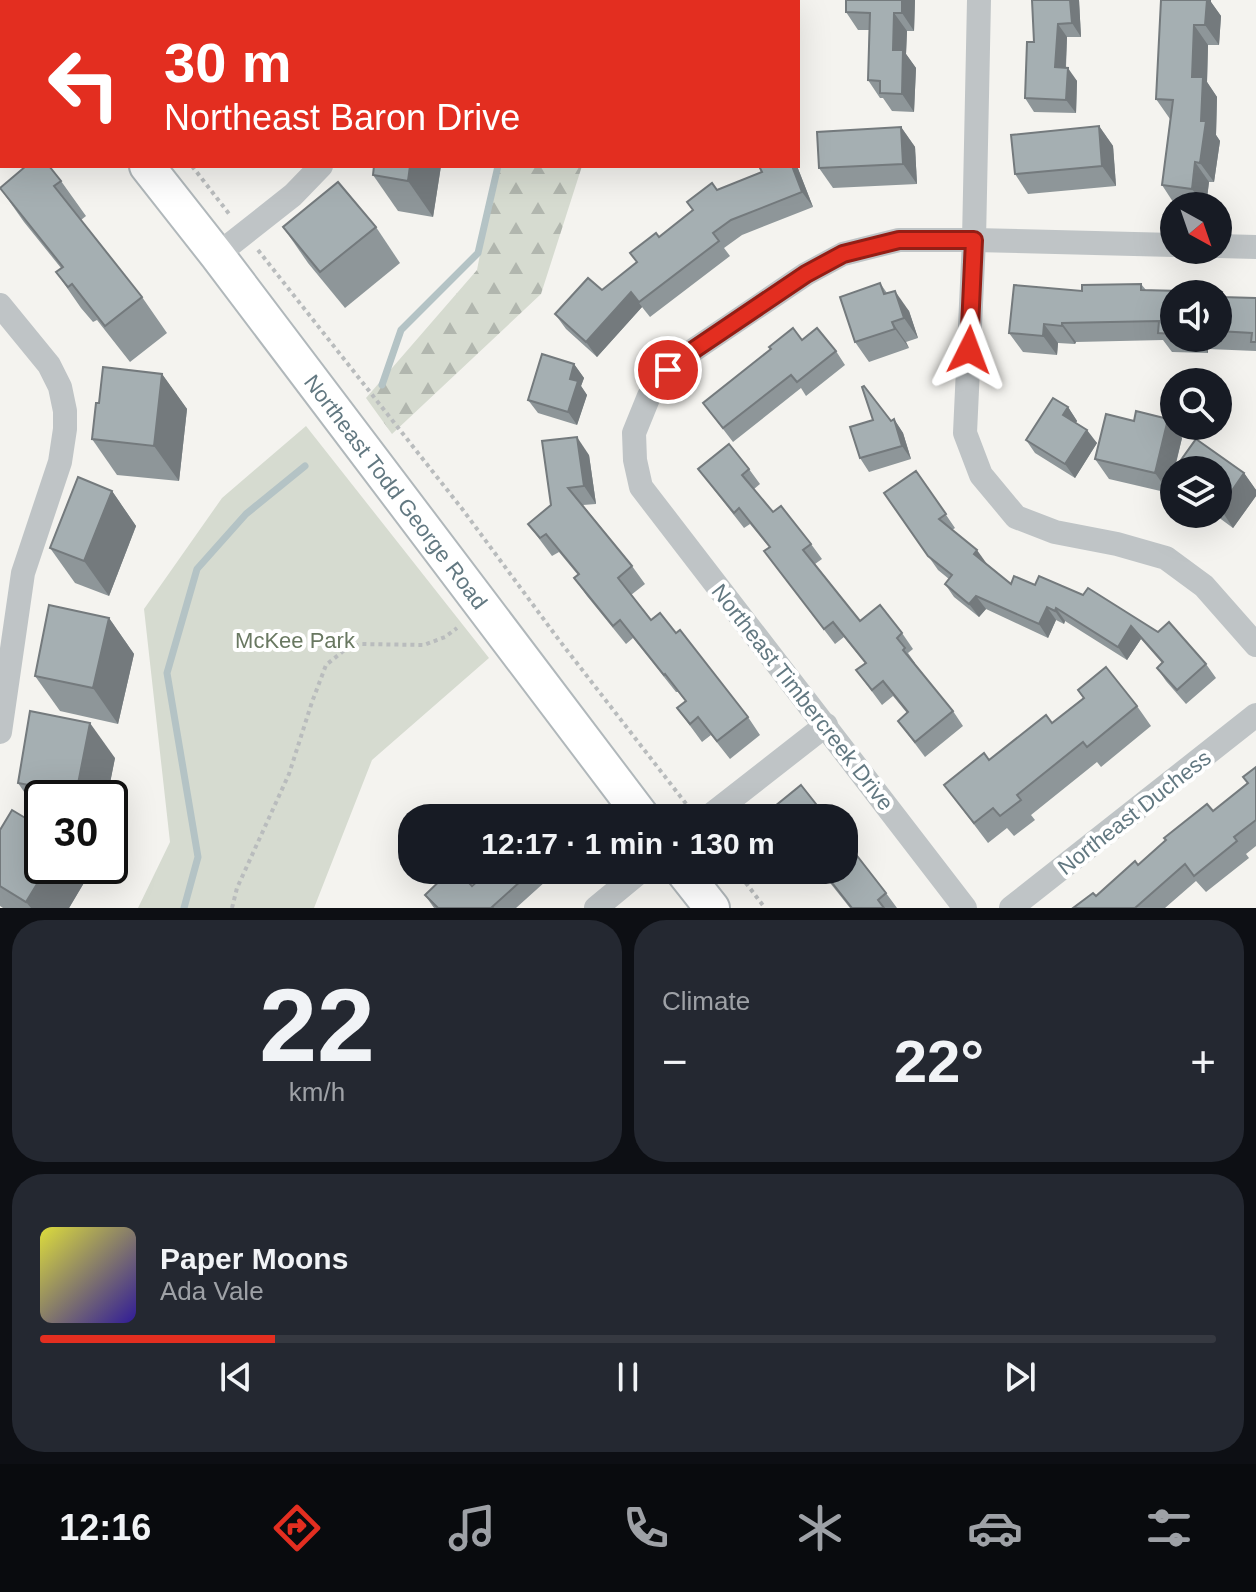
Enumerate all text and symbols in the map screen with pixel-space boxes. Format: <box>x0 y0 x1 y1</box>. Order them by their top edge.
text: 30 m <box>164 31 292 94</box>
icon: left <box>32 32 136 136</box>
text: Northeast Baron Drive <box>164 97 520 138</box>
north arrow <box>1160 192 1232 264</box>
map controls <box>1160 192 1232 528</box>
button: sound <box>1160 280 1232 352</box>
position arrow <box>927 308 1011 392</box>
pin <box>634 336 702 404</box>
icon: arrive <box>646 348 690 392</box>
button: search <box>1160 368 1232 440</box>
street label: Northeast Todd George Road <box>299 370 492 614</box>
button: layers <box>1160 456 1232 528</box>
street label: Northeast Timbercreek Drive <box>707 579 899 815</box>
park label: McKee Park <box>235 628 356 653</box>
street label: Northeast Duchess <box>1053 745 1216 880</box>
speed limit sign: 30 <box>24 780 128 884</box>
text: 12:17 · 1 min · 130 m <box>481 827 775 860</box>
text: 22 <box>259 967 375 1083</box>
text: Climate <box>662 986 750 1016</box>
text: 22° <box>894 1028 984 1095</box>
text: − <box>662 1037 688 1086</box>
text: + <box>1190 1037 1216 1086</box>
text: km/h <box>289 1077 345 1107</box>
text: Paper Moons <box>160 1242 348 1275</box>
text: Ada Vale <box>160 1276 264 1306</box>
icon: previous <box>214 1355 258 1399</box>
icon: pause <box>606 1355 650 1399</box>
icon: next <box>998 1355 1042 1399</box>
icon: directions <box>269 1500 325 1556</box>
icon: music <box>444 1500 500 1556</box>
icon: phone <box>618 1500 674 1556</box>
icon: climate <box>792 1500 848 1556</box>
icon: car <box>967 1500 1023 1556</box>
icon: filters <box>1141 1500 1197 1556</box>
text: 12:16 <box>59 1507 151 1548</box>

